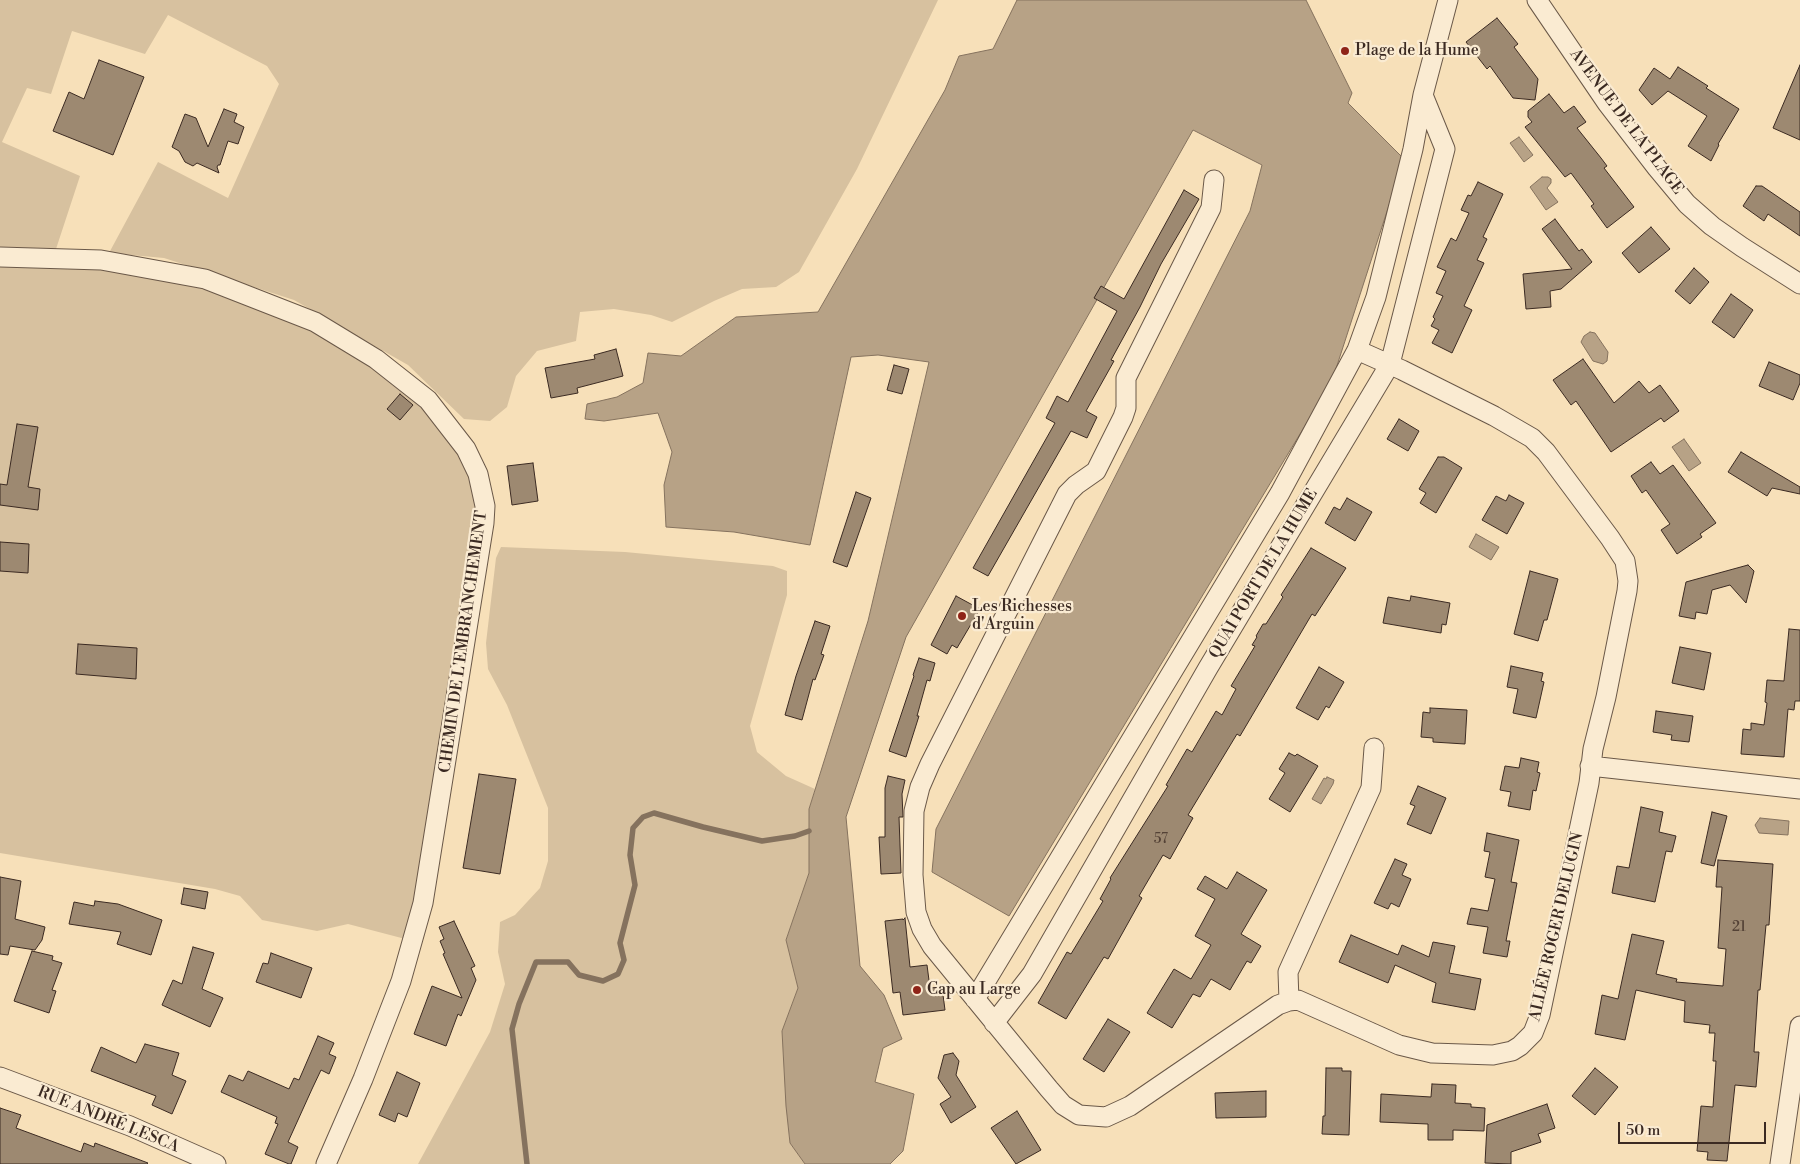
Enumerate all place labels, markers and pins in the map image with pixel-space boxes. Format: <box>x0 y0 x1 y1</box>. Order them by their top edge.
place label: Plage de la Hume <box>1355 41 1479 61</box>
marker: Plage de la Hume <box>1339 45 1351 57</box>
place label: Les Richesses d'Arguin <box>972 597 1072 635</box>
marker: Les Richesses d'Arguin <box>956 610 968 622</box>
place label: Cap au Large <box>927 980 1021 1000</box>
marker: Cap au Large <box>911 984 923 996</box>

